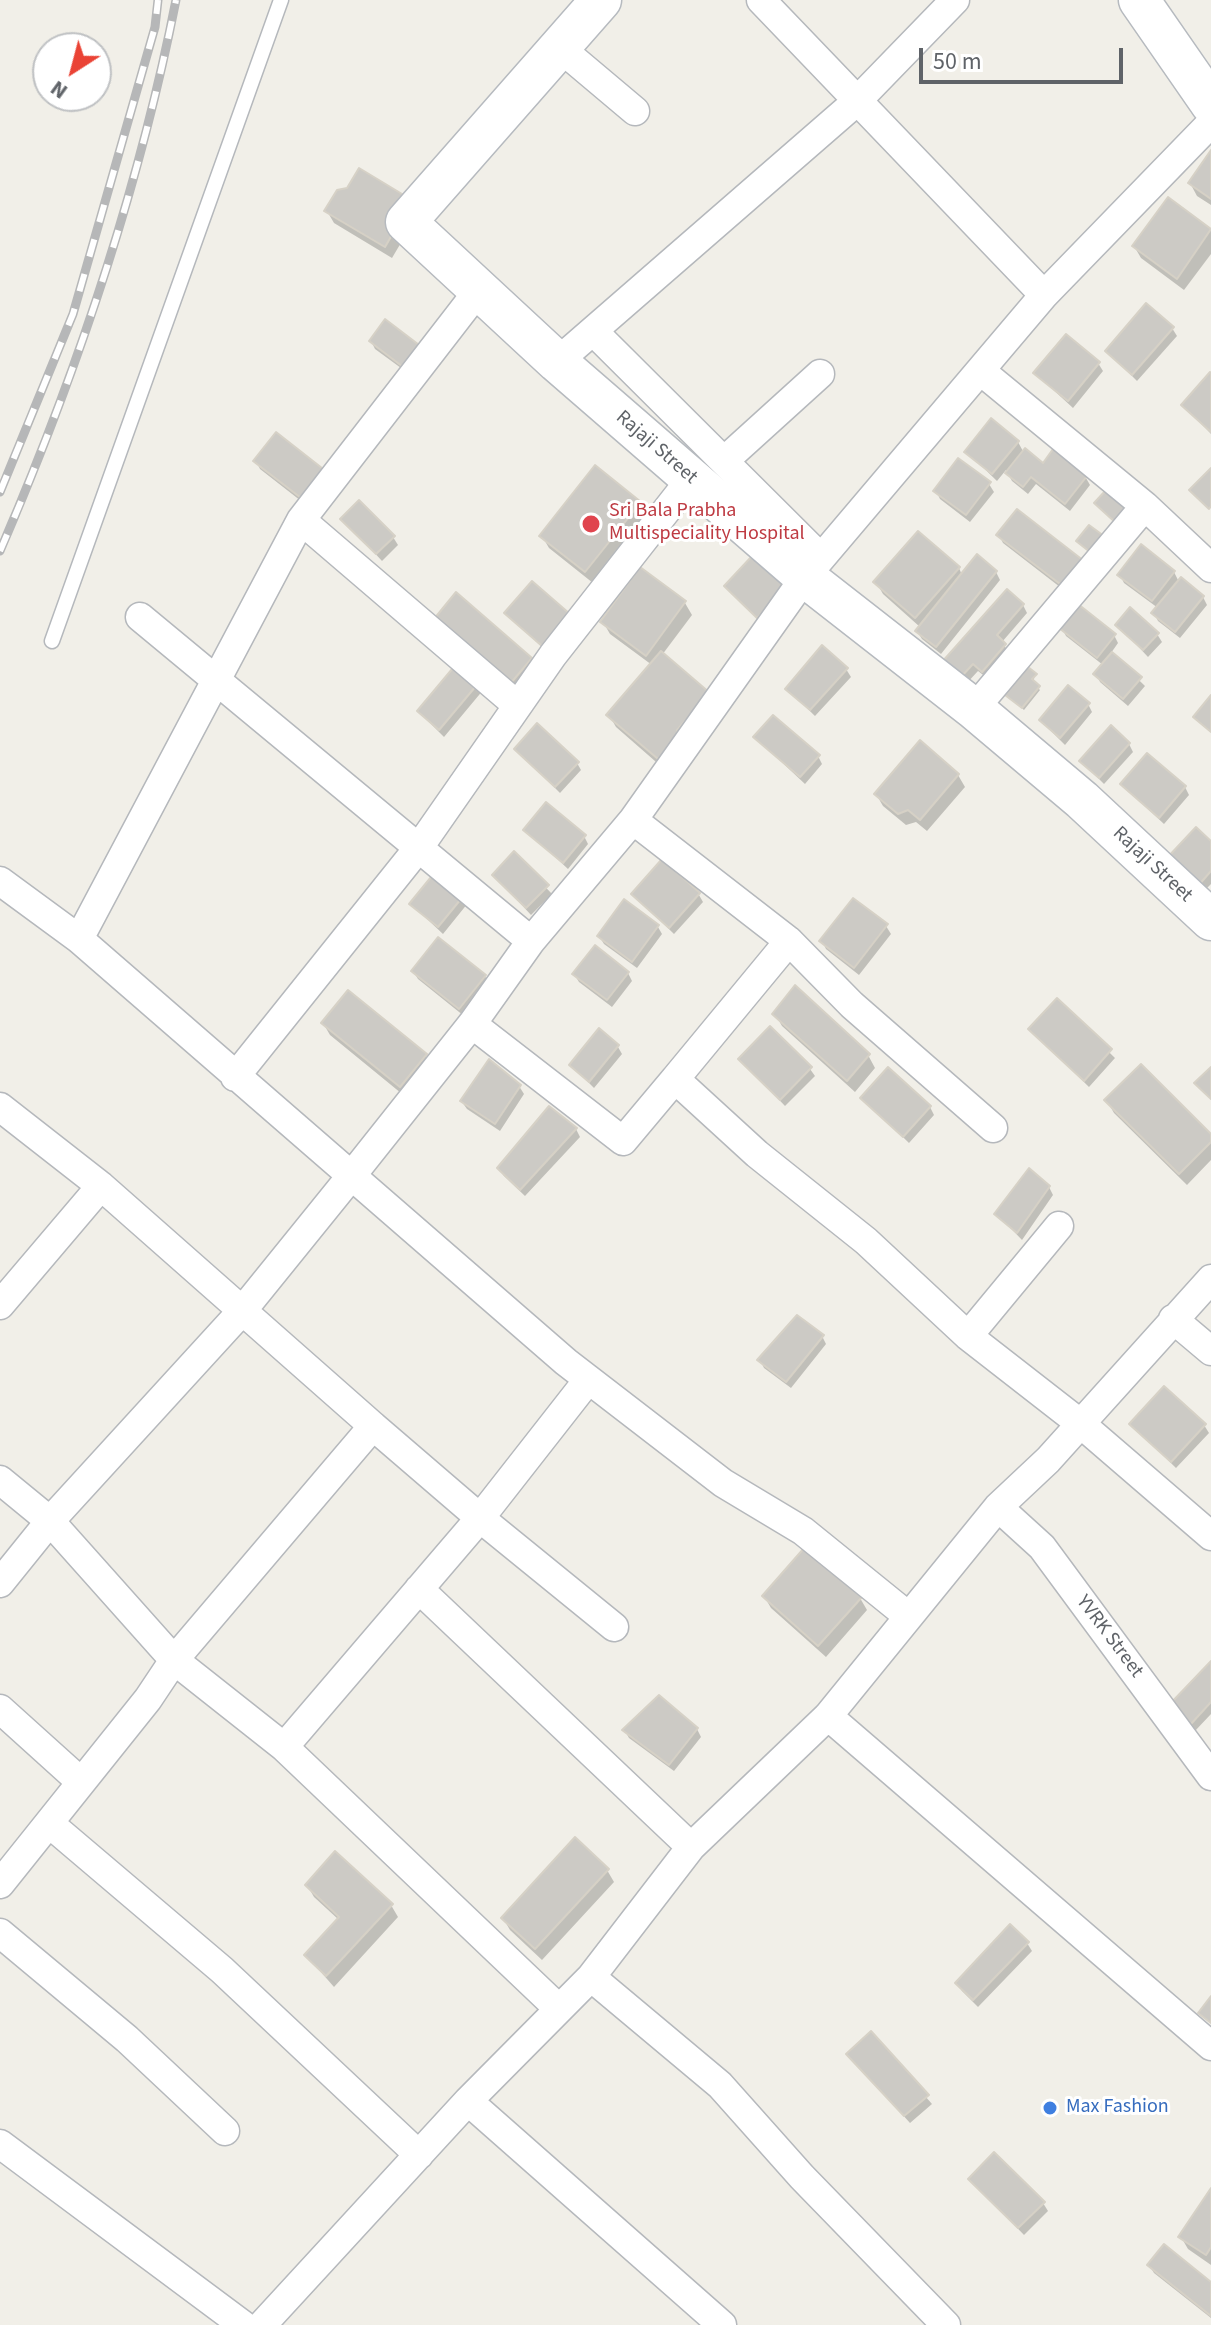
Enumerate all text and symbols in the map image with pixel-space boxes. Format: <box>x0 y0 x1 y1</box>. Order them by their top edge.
north arrow <box>32 32 112 112</box>
scale bar <box>923 32 1127 82</box>
text: 50 m <box>933 44 982 79</box>
text: N <box>44 73 74 107</box>
street label: Rajaji Street <box>610 406 702 490</box>
place label: Sri Bala Prabha Multispeciality Hospital <box>609 500 805 547</box>
marker: Sri Bala Prabha Multispeciality Hospital <box>580 513 602 535</box>
street label: Rajaji Street <box>1107 822 1197 908</box>
street label: YVRK Street <box>1070 1591 1148 1683</box>
place label: Max Fashion <box>1066 2096 1169 2120</box>
marker: Max Fashion <box>1041 2099 1059 2117</box>

